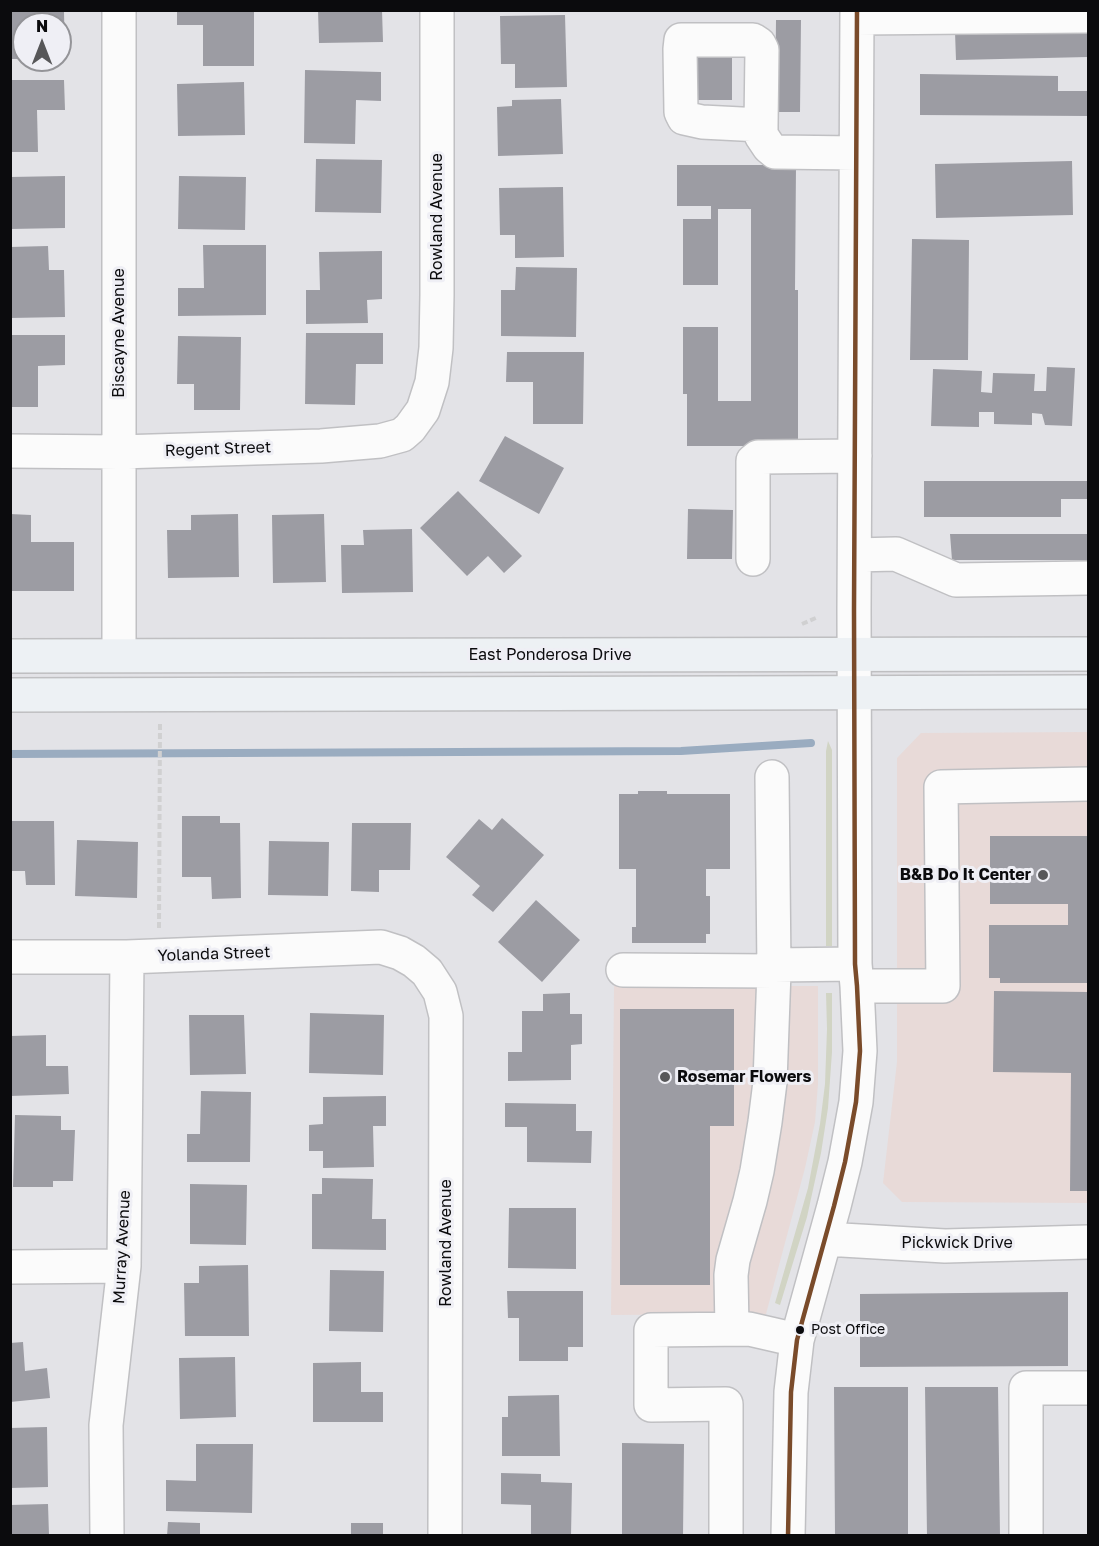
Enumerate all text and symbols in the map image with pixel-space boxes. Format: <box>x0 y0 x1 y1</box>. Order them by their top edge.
north arrow <box>12 12 72 72</box>
text: N <box>36 16 48 36</box>
street label: Rowland Avenue <box>427 153 447 281</box>
street label: Biscayne Avenue <box>109 268 129 398</box>
street label: Regent Street <box>164 438 272 460</box>
street label: East Ponderosa Drive <box>468 645 632 665</box>
place label: B&B Do It Center <box>900 865 1031 885</box>
marker: B&B Do It Center <box>1036 868 1050 882</box>
street label: Yolanda Street <box>157 942 271 966</box>
place label: Rosemar Flowers <box>677 1067 812 1087</box>
marker: Rosemar Flowers <box>658 1070 672 1084</box>
street label: Rowland Avenue <box>436 1179 456 1307</box>
street label: Murray Avenue <box>109 1190 135 1304</box>
street label: Pickwick Drive <box>901 1233 1013 1253</box>
place label: Post Office <box>811 1322 885 1338</box>
marker: Post Office <box>794 1324 806 1336</box>

